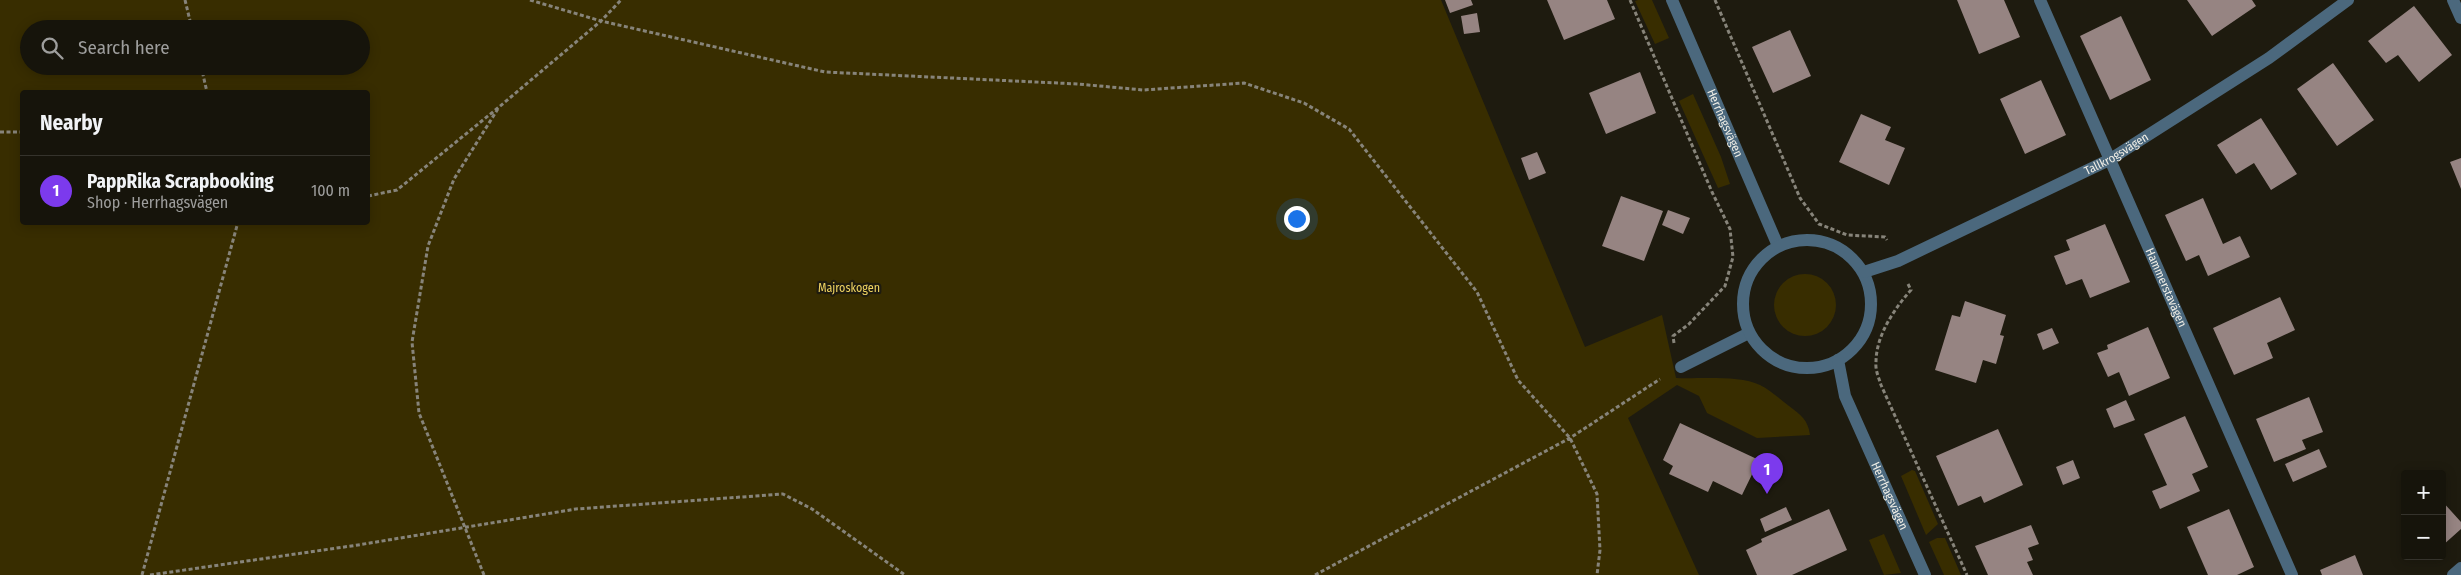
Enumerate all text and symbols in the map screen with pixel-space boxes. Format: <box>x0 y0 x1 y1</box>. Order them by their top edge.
search box <box>20 20 370 75</box>
icon: search <box>38 34 66 62</box>
text: Search here <box>78 36 170 59</box>
street label: Herrhagsvägen <box>1704 87 1746 159</box>
text: Nearby <box>40 110 102 136</box>
street label: Tallkrogsvägen <box>2082 130 2151 178</box>
text: PappRika Scrapbooking <box>87 170 274 193</box>
text: 1 <box>53 181 59 200</box>
text: 100 m <box>311 181 350 200</box>
text: Shop · Herrhagsvägen <box>87 193 228 212</box>
your location <box>1284 206 1310 232</box>
street label: Hammerstavägen <box>2143 246 2190 329</box>
park label: Majroskogen <box>818 281 880 295</box>
pin: 1 <box>1751 453 1783 494</box>
street label: Herrhagsvägen <box>1868 460 1911 532</box>
map controls <box>2401 470 2446 560</box>
button: + <box>2401 470 2446 515</box>
button: − <box>2401 515 2446 560</box>

